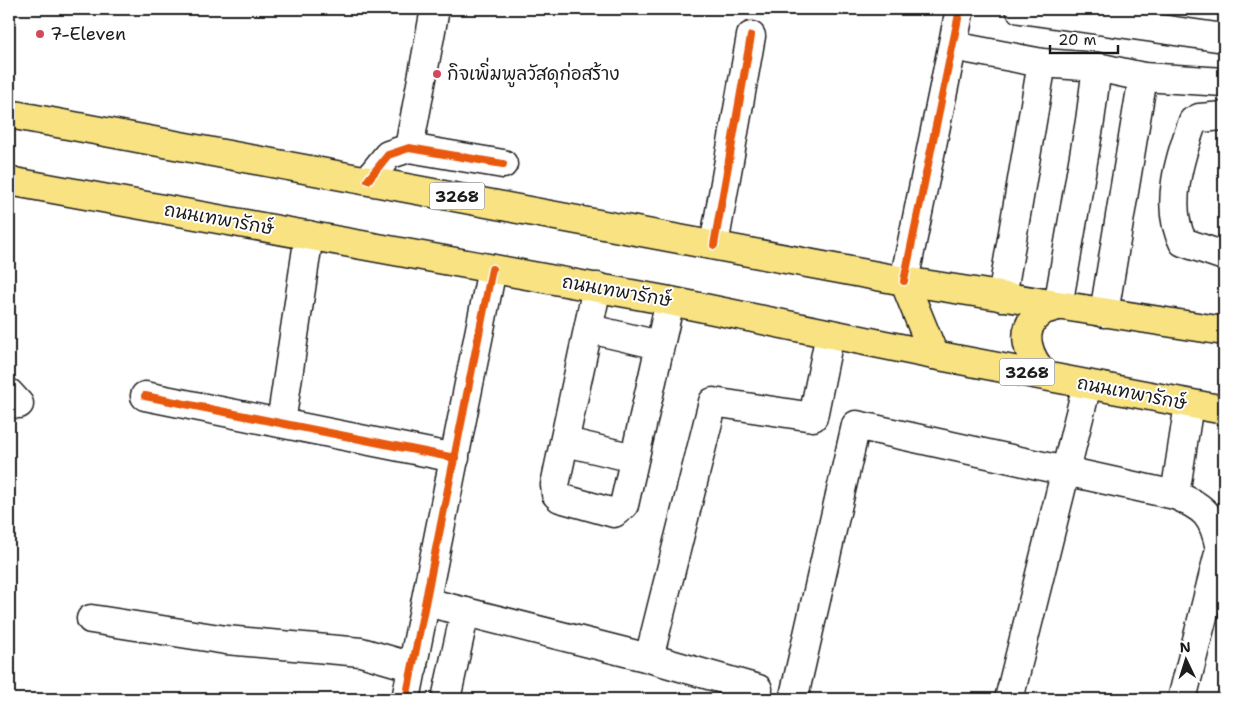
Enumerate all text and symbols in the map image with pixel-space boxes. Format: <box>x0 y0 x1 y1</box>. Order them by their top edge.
place label: 7-Eleven <box>50 22 126 46</box>
scale bar <box>1050 22 1118 54</box>
marker: 7-Eleven <box>34 28 46 40</box>
text: 20 m <box>1058 30 1097 50</box>
place label: กิจเพิ่มพูลวัสดุก่อสร้าง <box>447 57 620 88</box>
marker: กิจเพิ่มพูลวัสดุก่อสร้าง <box>431 68 443 80</box>
road number: 3268 <box>430 182 484 210</box>
street label: ถนนเทพารักษ์ <box>162 197 277 241</box>
street label: ถนนเทพารักษ์ <box>560 269 675 313</box>
road number: 3268 <box>1000 358 1054 386</box>
street label: ถนนเทพารักษ์ <box>1075 370 1190 415</box>
north arrow <box>1160 636 1210 686</box>
text: N <box>1179 638 1191 656</box>

